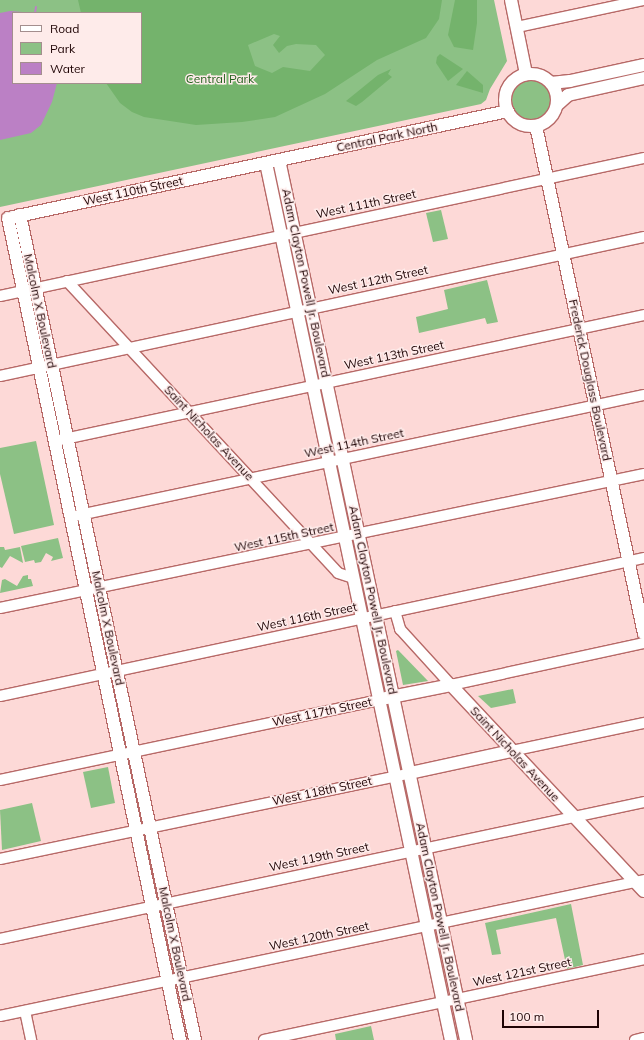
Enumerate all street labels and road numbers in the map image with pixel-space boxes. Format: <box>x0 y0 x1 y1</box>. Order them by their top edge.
street label: Central Park North <box>335 119 439 155</box>
street label: West 110th Street <box>82 173 184 209</box>
street label: West 111th Street <box>315 186 417 222</box>
street label: Adam Clayton Powell Jr. Boulevard <box>279 187 333 379</box>
street label: Malcolm X Boulevard <box>21 252 59 370</box>
street label: West 112th Street <box>327 262 429 298</box>
street label: Frederick Douglass Boulevard <box>566 298 614 462</box>
street label: West 113th Street <box>343 337 445 373</box>
street label: Saint Nicholas Avenue <box>161 383 257 483</box>
street label: West 114th Street <box>303 425 405 461</box>
street label: Adam Clayton Powell Jr. Boulevard <box>346 504 400 696</box>
street label: West 115th Street <box>233 519 335 555</box>
street label: Malcolm X Boulevard <box>89 569 127 687</box>
street label: West 116th Street <box>256 599 358 635</box>
street label: West 117th Street <box>271 694 373 730</box>
street label: Saint Nicholas Avenue <box>467 704 563 804</box>
street label: West 118th Street <box>271 773 373 809</box>
street label: Adam Clayton Powell Jr. Boulevard <box>413 821 467 1013</box>
street label: West 119th Street <box>268 839 370 875</box>
street label: Malcolm X Boulevard <box>156 885 194 1003</box>
street label: West 120th Street <box>268 918 370 954</box>
street label: West 121st Street <box>471 955 573 989</box>

